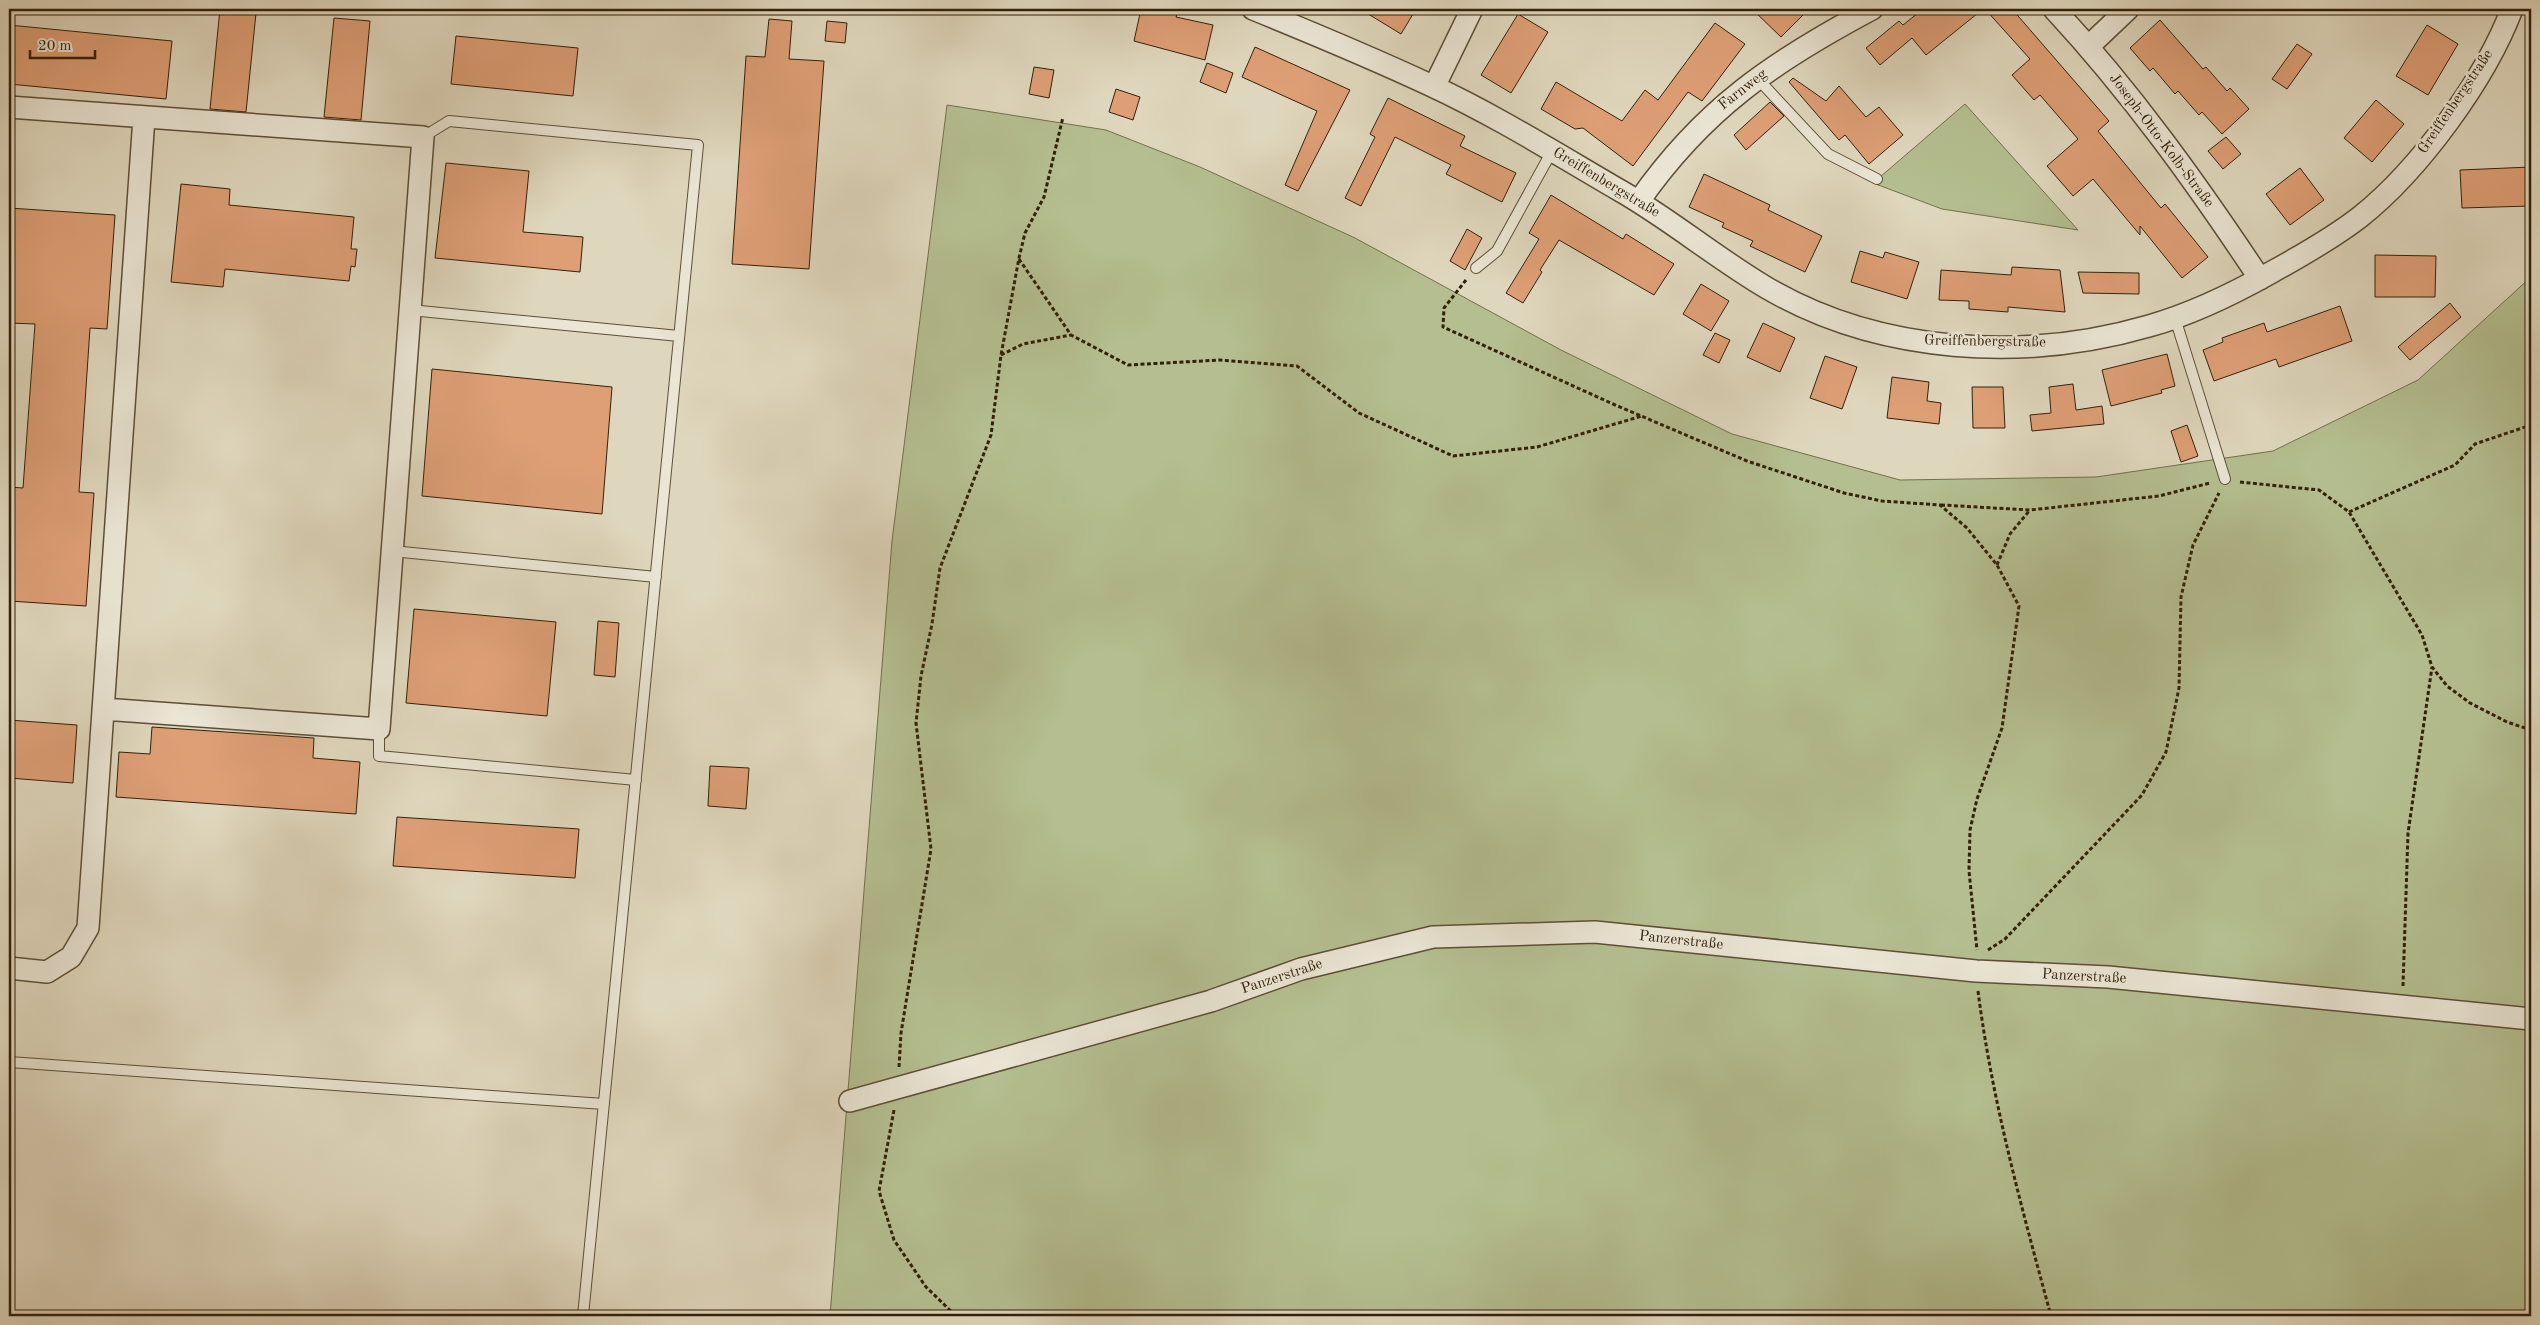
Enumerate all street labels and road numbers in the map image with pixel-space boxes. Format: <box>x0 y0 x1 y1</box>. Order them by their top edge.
street label: Greiffenbergstraße <box>2416 47 2496 157</box>
street label: Farnweg <box>1716 67 1770 113</box>
street label: Joseph-Otto-Kolb-Straße <box>2106 71 2216 211</box>
street label: Greiffenbergstraße <box>1550 145 1662 221</box>
street label: Greiffenbergstraße <box>1924 333 2046 351</box>
street label: Panzerstraße <box>1638 929 1724 953</box>
street label: Panzerstraße <box>1239 957 1325 997</box>
street label: Panzerstraße <box>2041 967 2127 987</box>

